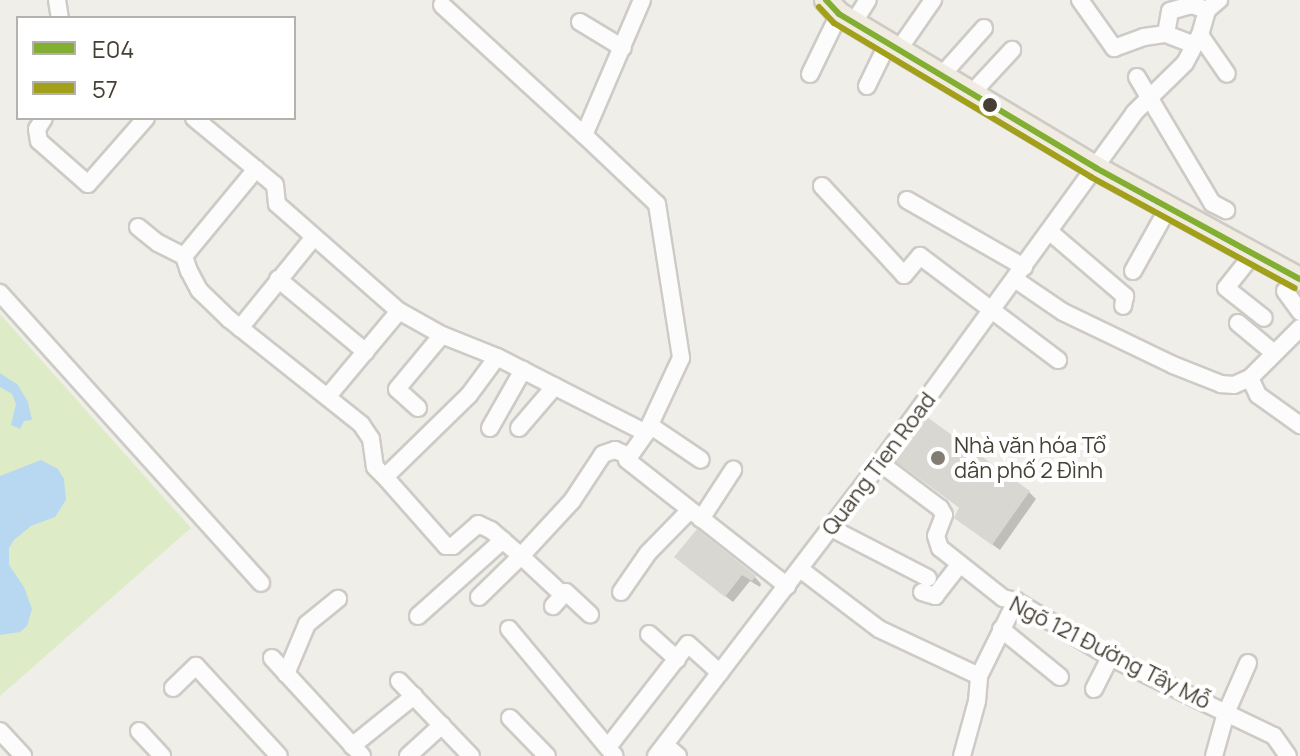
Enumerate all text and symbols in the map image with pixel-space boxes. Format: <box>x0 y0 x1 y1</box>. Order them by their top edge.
legend <box>16 16 296 120</box>
text: E04 <box>92 32 134 65</box>
text: 57 <box>92 72 118 105</box>
unlabelled marker <box>982 97 998 113</box>
street label: Quang Tien Road <box>817 387 941 541</box>
place label: Nhà văn hóa Tổ dân phố 2 Đình <box>954 432 1106 484</box>
marker: Nhà văn hóa Tổ dân phố 2 Đình <box>929 449 947 467</box>
street label: Ngõ 121 Đường Tây Mỗ <box>1005 591 1215 715</box>

